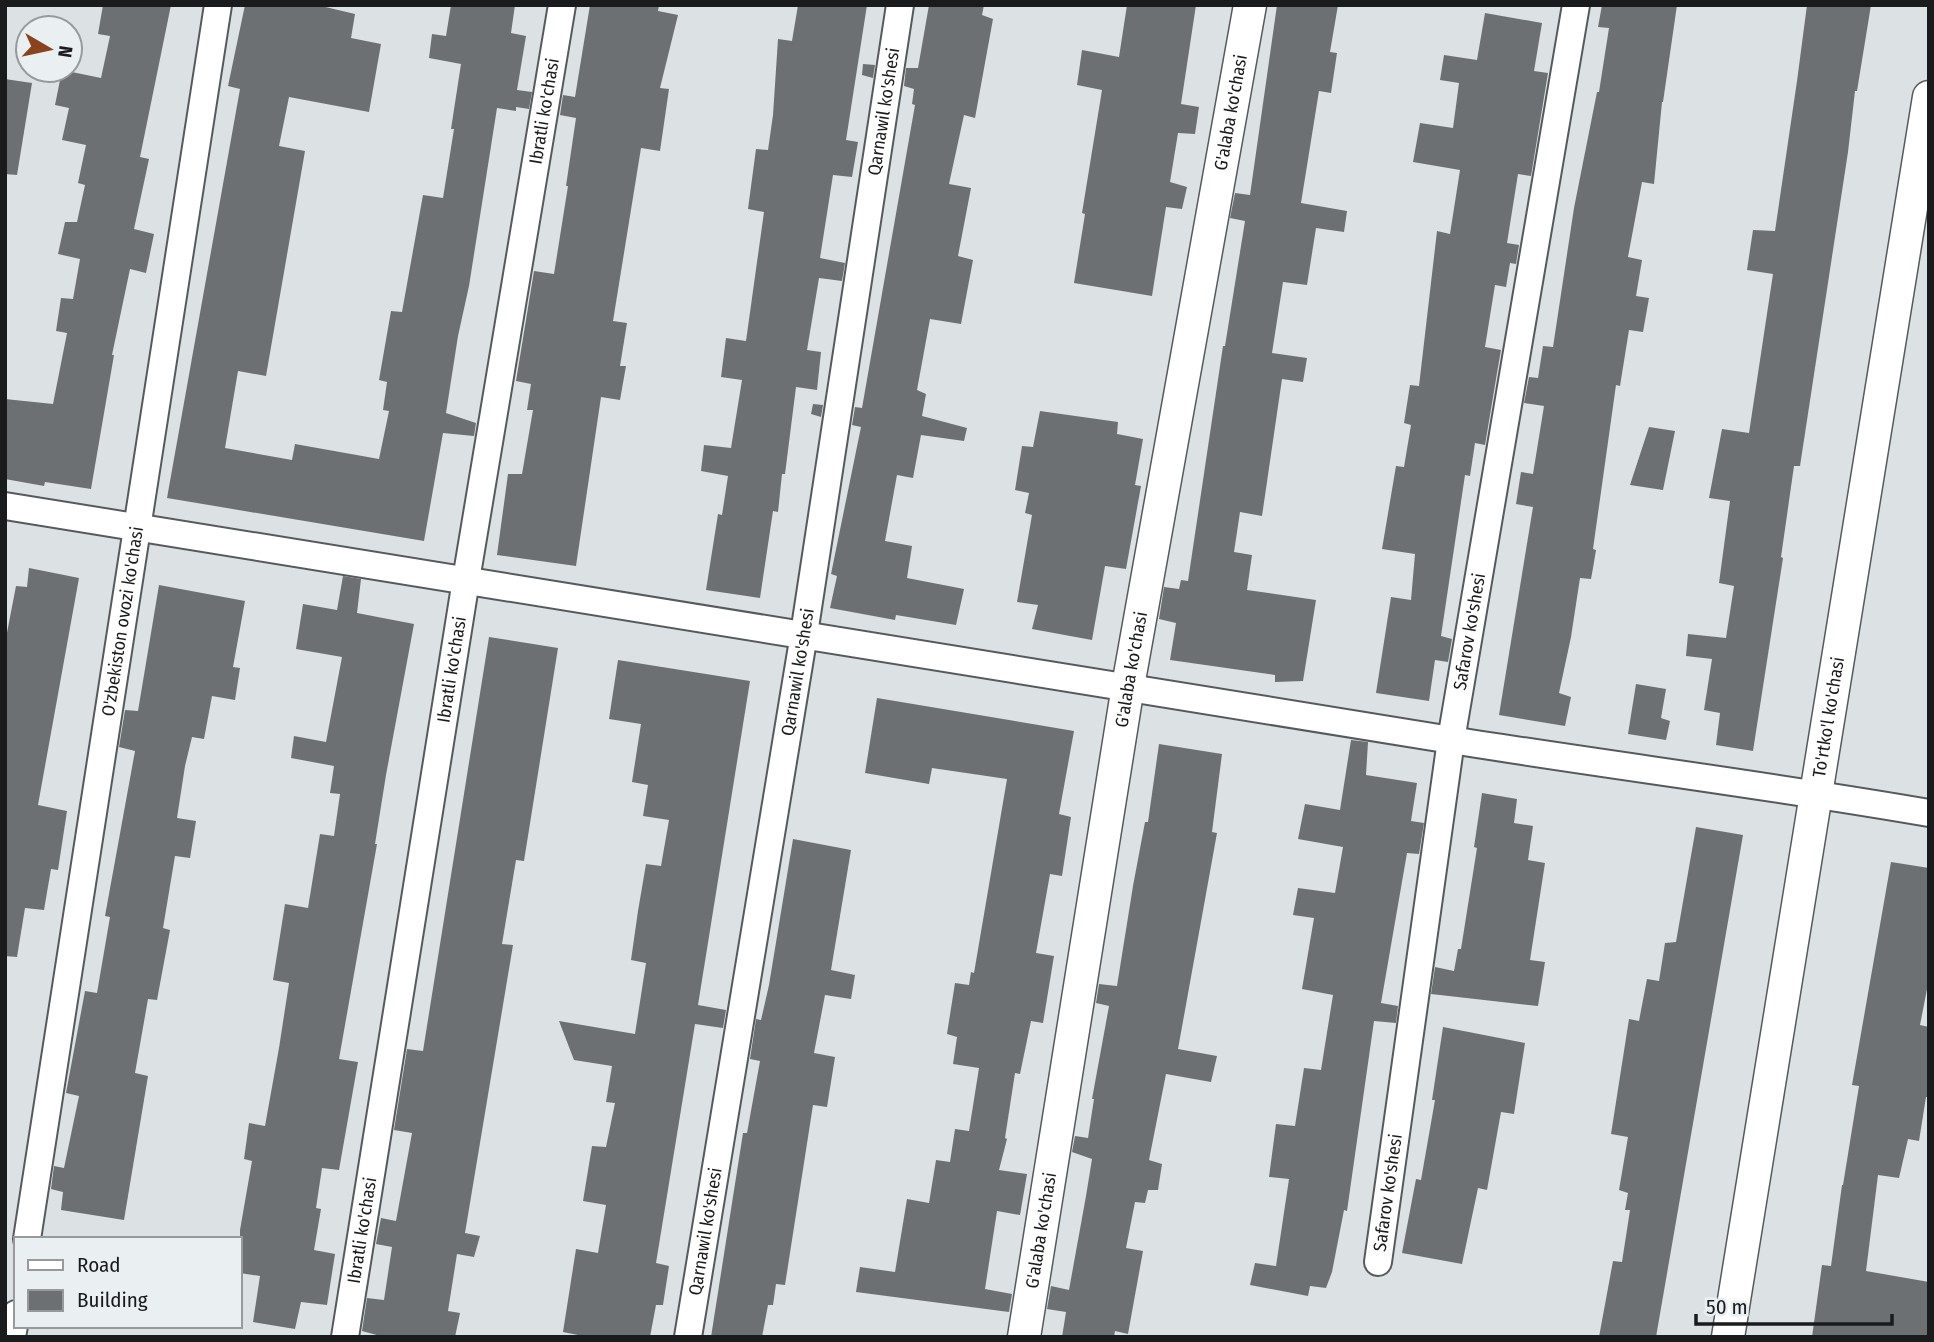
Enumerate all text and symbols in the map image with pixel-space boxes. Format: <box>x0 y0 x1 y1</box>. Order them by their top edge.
north arrow <box>14 14 84 84</box>
text: N <box>53 44 78 59</box>
street label: Qarnawil ko'shesi <box>863 46 904 177</box>
street label: G'alaba ko'chasi <box>1210 53 1252 172</box>
street label: Ibratli ko'chasi <box>525 56 564 166</box>
street label: O'zbekiston ovozi ko'chasi <box>97 525 148 718</box>
street label: Safarov ko'shesi <box>1449 571 1490 692</box>
street label: Qarnawil ko'shesi <box>776 607 819 737</box>
street label: G'alaba ko'chasi <box>1111 610 1152 729</box>
street label: Ibratli ko'chasi <box>432 615 471 724</box>
street label: To'rtko'l ko'chasi <box>1808 655 1849 779</box>
street label: Safarov ko'shesi <box>1369 1132 1407 1253</box>
street label: Qarnawil ko'shesi <box>684 1166 727 1297</box>
street label: G'alaba ko'chasi <box>1021 1171 1061 1290</box>
street label: Ibratli ko'chasi <box>343 1176 381 1285</box>
legend <box>14 1237 242 1328</box>
text: Road <box>77 1252 121 1278</box>
scale bar <box>1696 1282 1892 1326</box>
text: Building <box>77 1287 148 1313</box>
text: 50 m <box>1706 1294 1748 1320</box>

